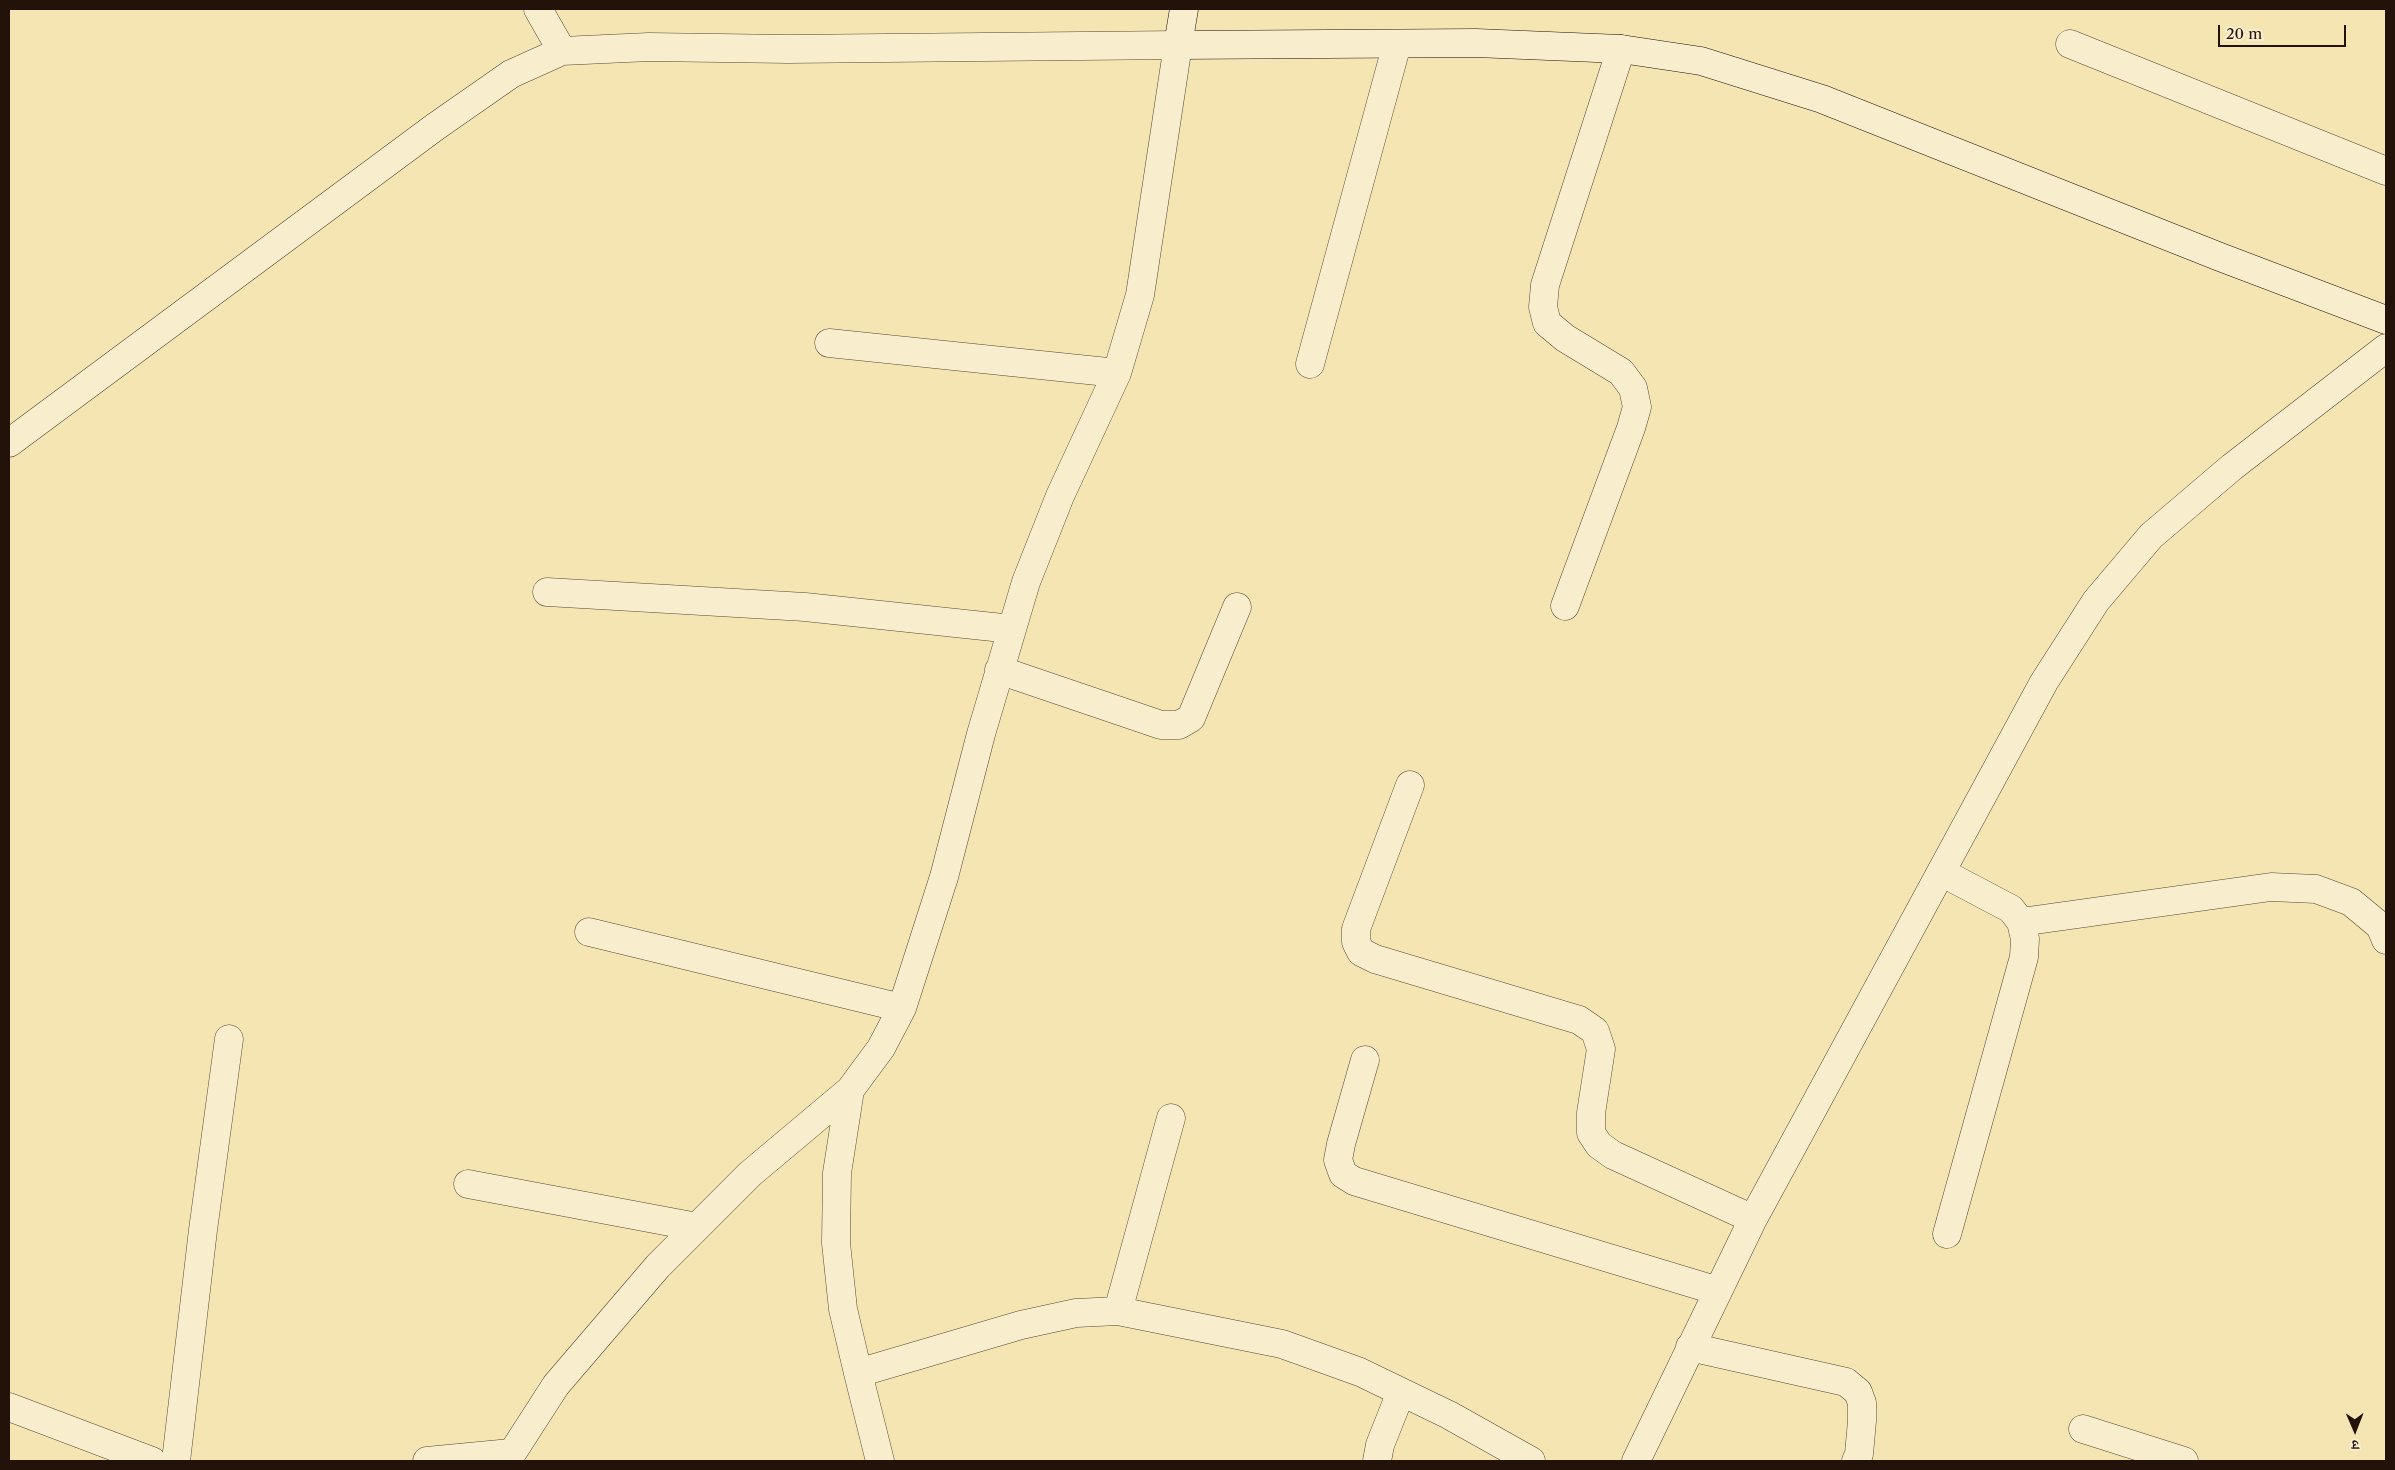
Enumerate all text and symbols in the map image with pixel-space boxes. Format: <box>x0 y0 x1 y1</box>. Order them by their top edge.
scale bar <box>2220 15 2348 47</box>
text: 20 m <box>2226 24 2262 43</box>
north arrow <box>2330 1405 2380 1455</box>
text: उ <box>2352 1436 2359 1454</box>

